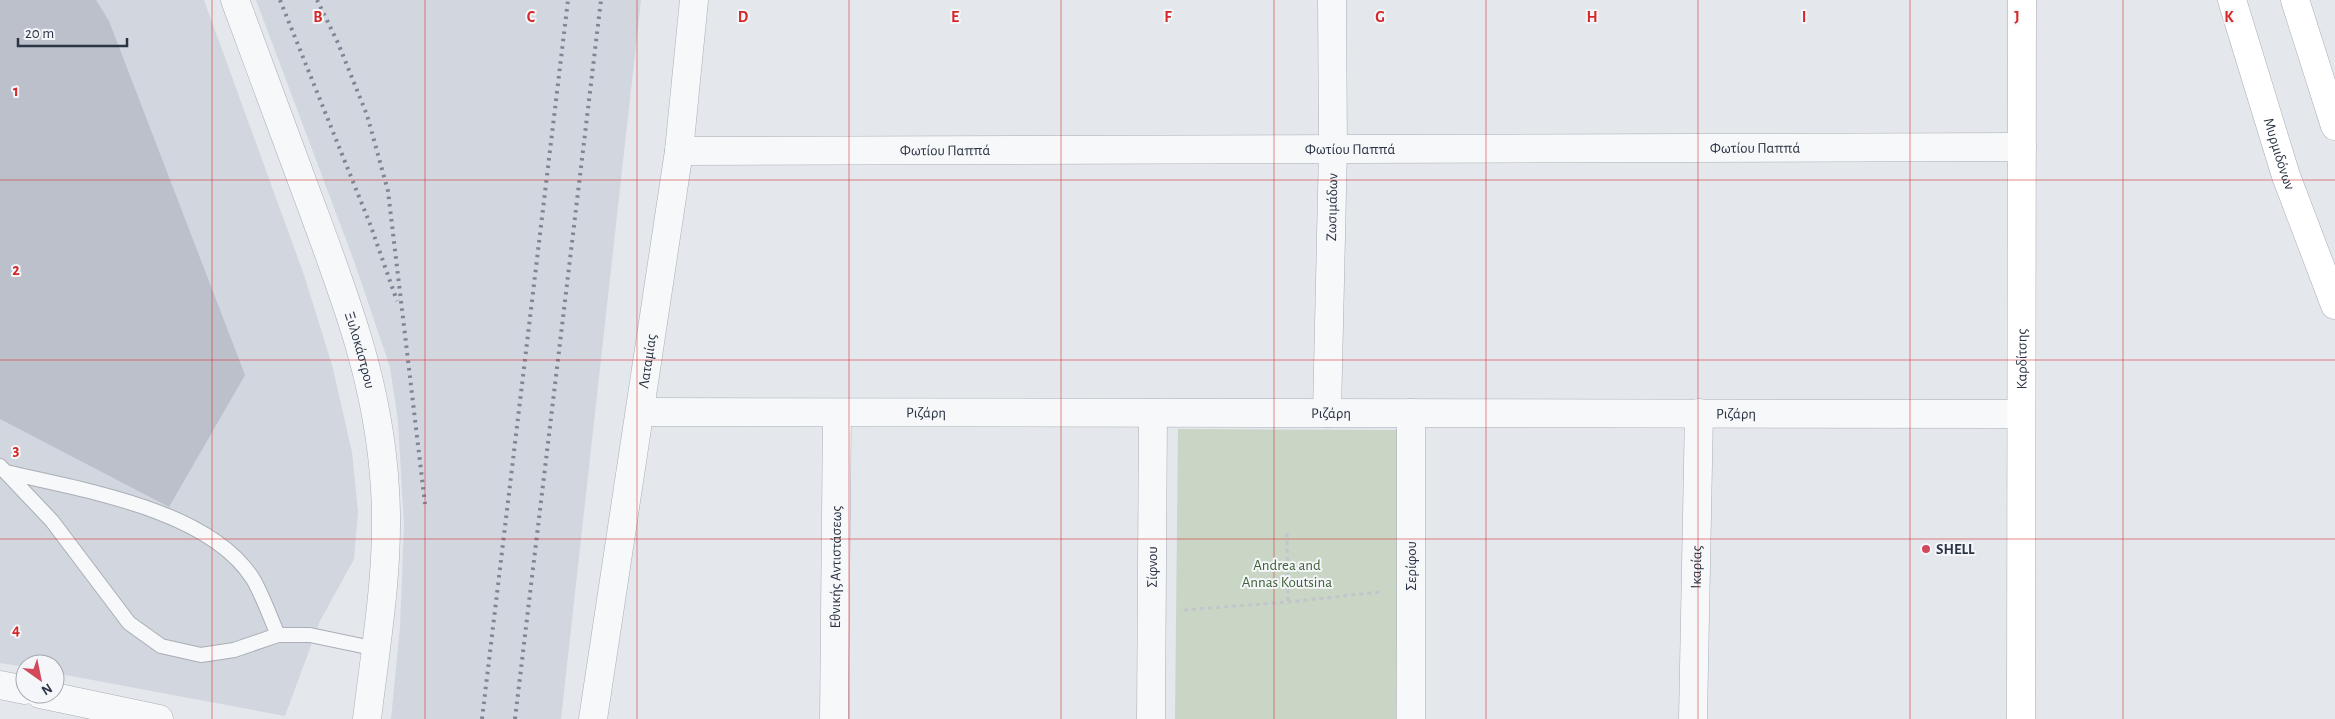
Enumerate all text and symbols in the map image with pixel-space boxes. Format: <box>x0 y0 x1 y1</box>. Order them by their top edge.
text: B <box>313 9 323 25</box>
text: C <box>527 9 536 25</box>
text: D <box>738 9 749 25</box>
text: E <box>951 9 959 25</box>
text: F <box>1164 9 1172 25</box>
text: G <box>1375 9 1385 25</box>
text: H <box>1586 9 1598 25</box>
text: I <box>1802 9 1806 25</box>
text: J <box>2014 9 2020 25</box>
text: K <box>2224 9 2234 25</box>
scale bar <box>18 15 126 47</box>
text: 20 m <box>25 26 54 41</box>
text: 1 <box>13 83 19 99</box>
street label: Μυρμιδόνων <box>2261 116 2298 192</box>
street label: Φωτίου Παππά <box>1710 141 1801 156</box>
street label: Φωτίου Παππά <box>1305 142 1396 157</box>
street label: Φωτίου Παππά <box>900 143 991 158</box>
street label: Ζωσιμάδων <box>1324 173 1340 241</box>
text: 2 <box>12 262 20 278</box>
street label: Ξυλοκάστρου <box>342 310 377 390</box>
street label: Καρδίτσης <box>2014 328 2030 389</box>
street label: Λαταμίας <box>636 333 659 389</box>
street label: Ριζάρη <box>906 405 946 420</box>
street label: Ριζάρη <box>1311 406 1351 421</box>
street label: Ριζάρη <box>1716 407 1756 422</box>
text: 3 <box>13 442 20 458</box>
street label: Εθνικής Αντιστάσεως <box>828 505 844 629</box>
street label: Σερίφου <box>1404 541 1419 591</box>
place label: SHELL <box>1936 542 1975 557</box>
marker: SHELL <box>1920 543 1932 555</box>
street label: Ικαρίας <box>1689 545 1704 589</box>
street label: Σίφνου <box>1145 546 1160 588</box>
park label: Andrea and Annas Koutsina <box>1242 558 1332 590</box>
text: 4 <box>12 622 20 638</box>
north arrow <box>15 654 65 704</box>
text: N <box>39 681 54 698</box>

